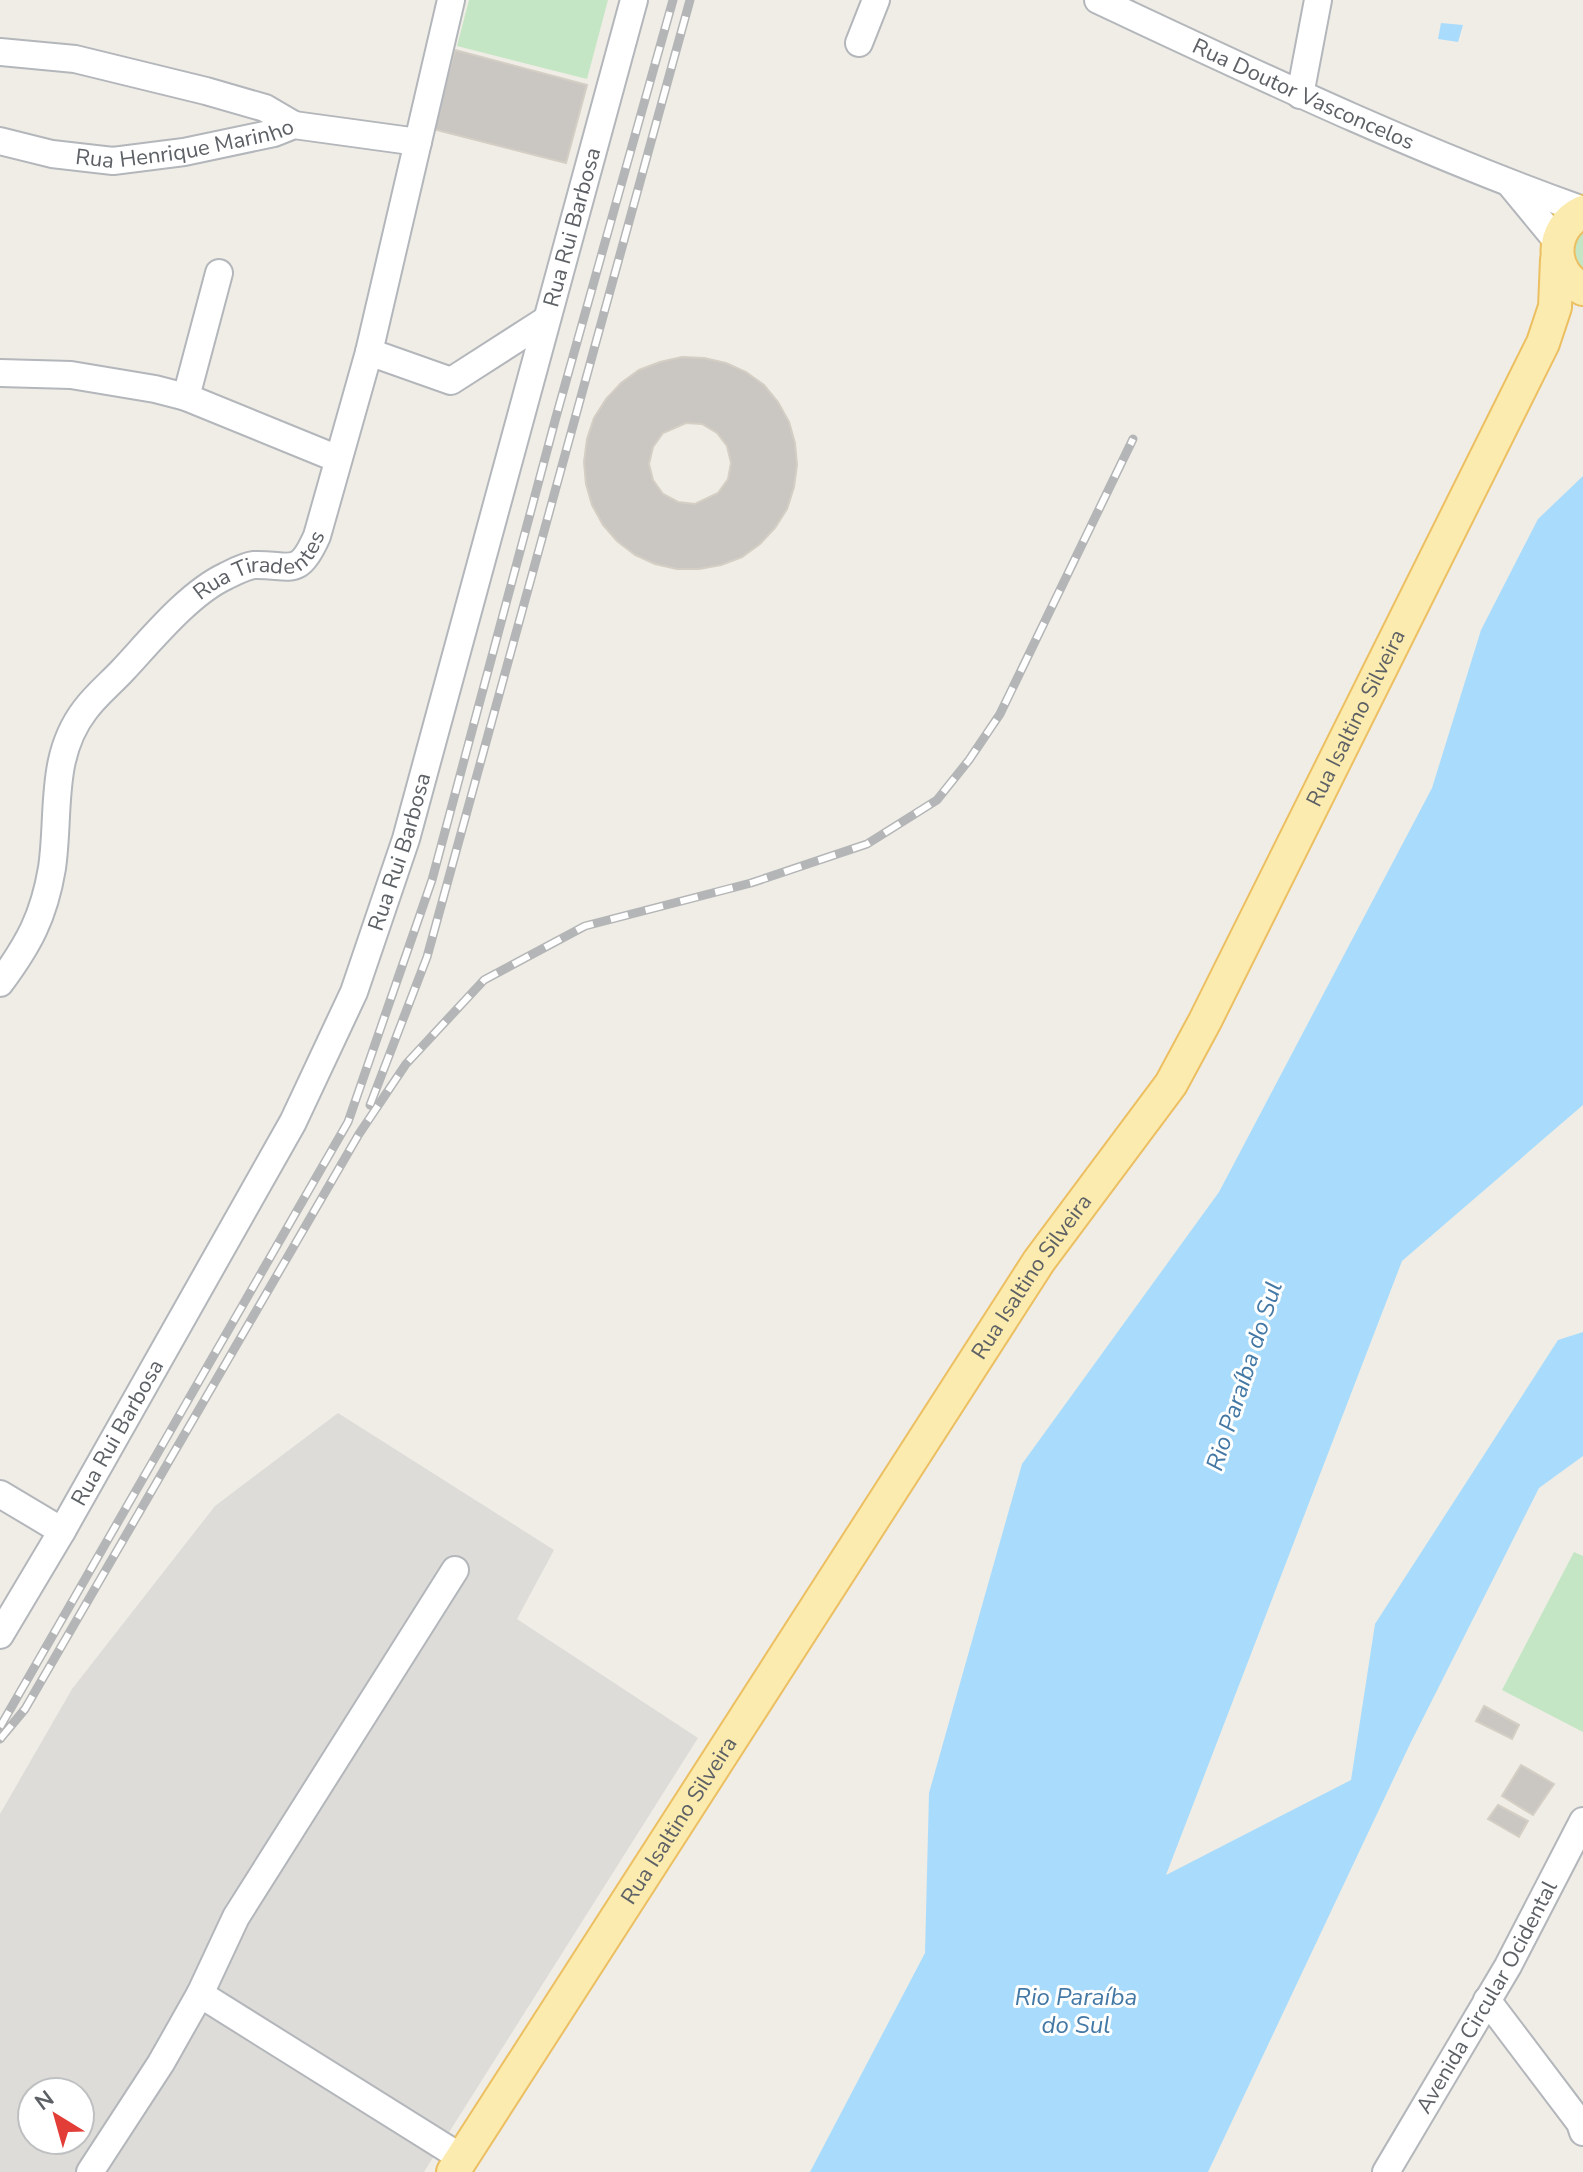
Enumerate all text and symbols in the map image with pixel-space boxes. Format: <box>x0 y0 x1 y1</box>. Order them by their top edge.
street label: Rua Doutor Vasconcelos <box>1187 31 1419 157</box>
street label: Rua Henrique Marinho <box>74 112 298 176</box>
street label: Rua Rui Barbosa <box>536 144 608 310</box>
street label: Rua Tiradentes <box>187 526 332 607</box>
street label: Rua Isaltino Silveira <box>1299 625 1413 812</box>
street label: Rua Rui Barbosa <box>361 769 438 935</box>
street label: Rua Isaltino Silveira <box>965 1188 1099 1365</box>
water label: Rio Paraíba do Sul <box>1198 1277 1290 1475</box>
street label: Rua Rui Barbosa <box>64 1354 171 1511</box>
street label: Rua Isaltino Silveira <box>614 1731 744 1910</box>
street label: Avenida Circular Ocidental <box>1409 1875 1565 2119</box>
water label: Rio Paraíba do Sul <box>1015 1981 1137 2041</box>
north arrow <box>16 2076 96 2156</box>
text: N <box>29 2084 60 2118</box>

